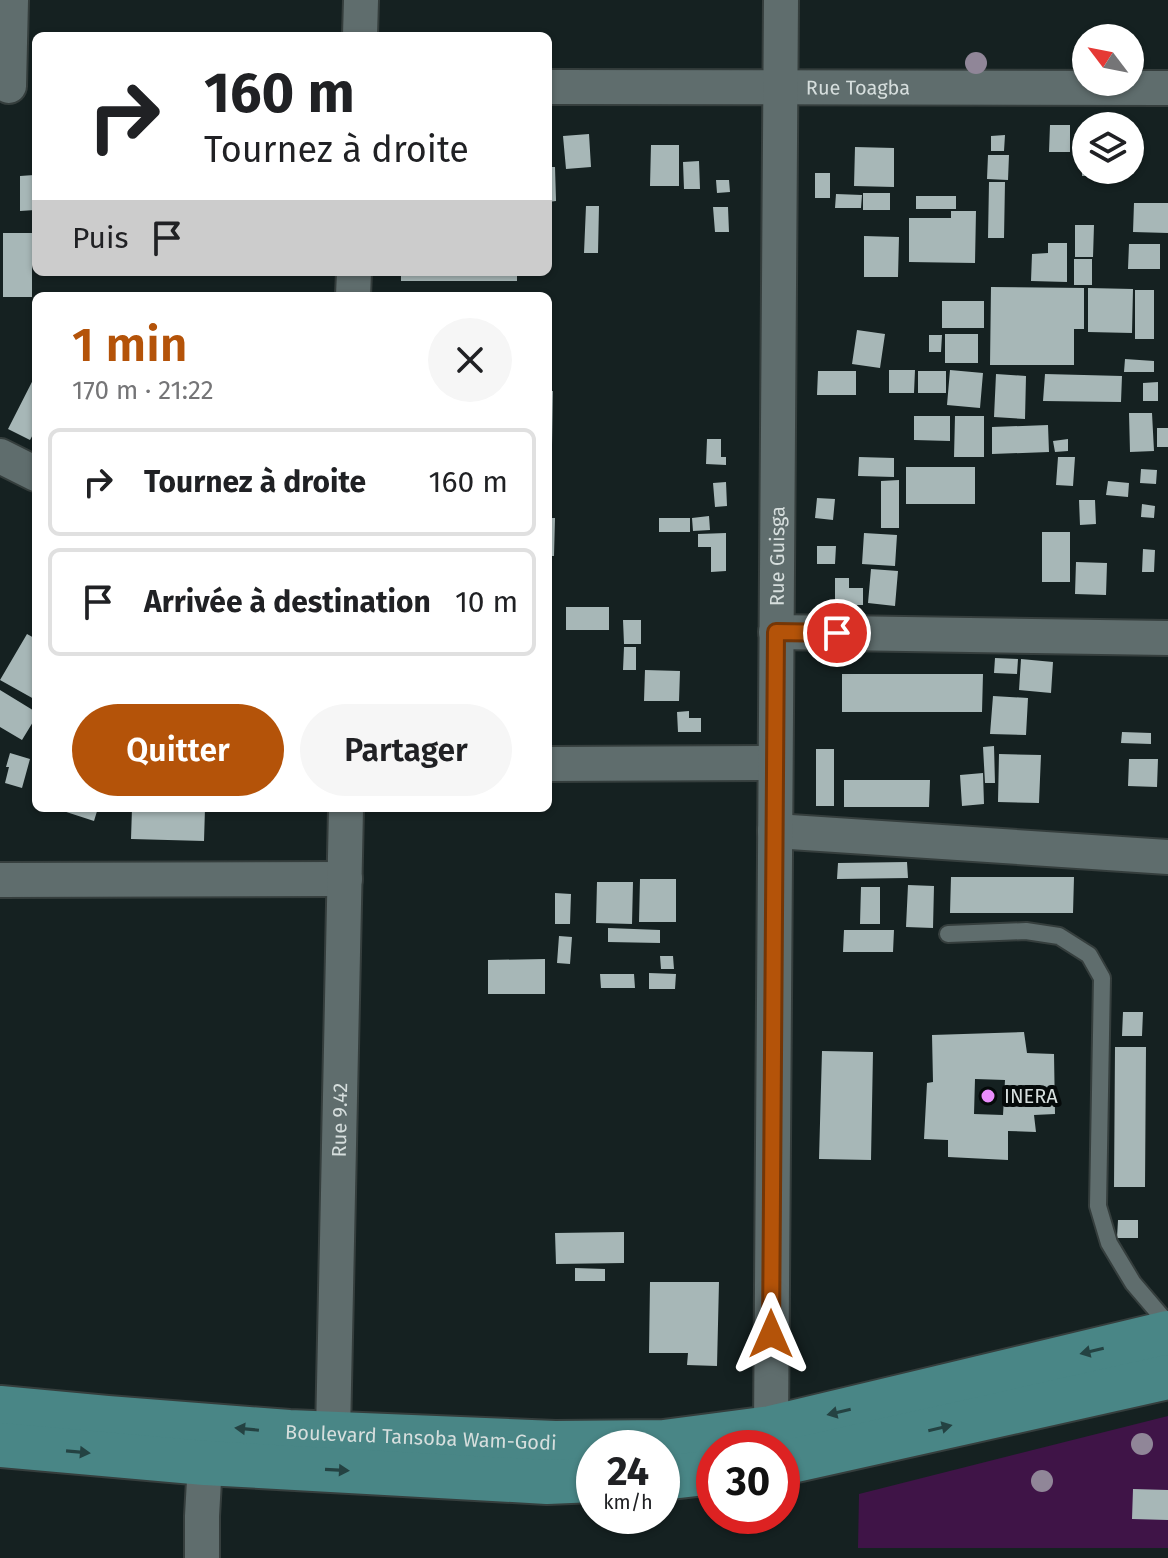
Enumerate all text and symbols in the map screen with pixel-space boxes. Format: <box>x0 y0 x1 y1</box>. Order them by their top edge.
north arrow <box>1072 24 1144 96</box>
map controls <box>1072 24 1144 184</box>
text: 160 m <box>204 60 355 127</box>
icon: right <box>72 64 176 168</box>
street label: Rue Toagba <box>806 75 910 100</box>
button: layers <box>1072 112 1144 184</box>
text: Tournez à droite <box>204 128 469 172</box>
icon: arrive <box>145 216 189 260</box>
text: Puis <box>72 220 129 256</box>
text: 1 min <box>72 316 188 374</box>
button: close <box>428 318 512 402</box>
text: 170 m · 21:22 <box>72 375 214 406</box>
icon: right <box>76 460 120 504</box>
text: Tournez à droite <box>144 464 366 500</box>
text: 160 m <box>429 464 508 500</box>
street label: Rue Guisga <box>765 506 789 606</box>
icon: arrive <box>76 580 120 624</box>
text: Arrivée à destination <box>144 584 431 620</box>
text: 10 m <box>455 584 518 620</box>
pin <box>803 599 871 667</box>
icon: arrive <box>815 611 859 655</box>
button: Quitter <box>72 704 284 796</box>
button: Partager <box>300 704 512 796</box>
street label: Rue 9.42 <box>327 1082 352 1158</box>
place label: INERA <box>1004 1084 1058 1108</box>
marker: INERA <box>979 1087 997 1105</box>
position arrow <box>729 1292 813 1376</box>
one-way arrow <box>1080 1346 1105 1358</box>
one-way arrow <box>827 1406 852 1419</box>
street label: Boulevard Tansoba Wam-Godi <box>285 1420 557 1455</box>
one-way arrow <box>928 1421 953 1434</box>
one-way arrow <box>234 1422 259 1435</box>
speed limit sign: 30 <box>696 1430 800 1534</box>
one-way arrow <box>66 1446 91 1459</box>
text: 24 <box>607 1448 649 1496</box>
one-way arrow <box>325 1463 350 1476</box>
text: km/h <box>603 1490 653 1514</box>

